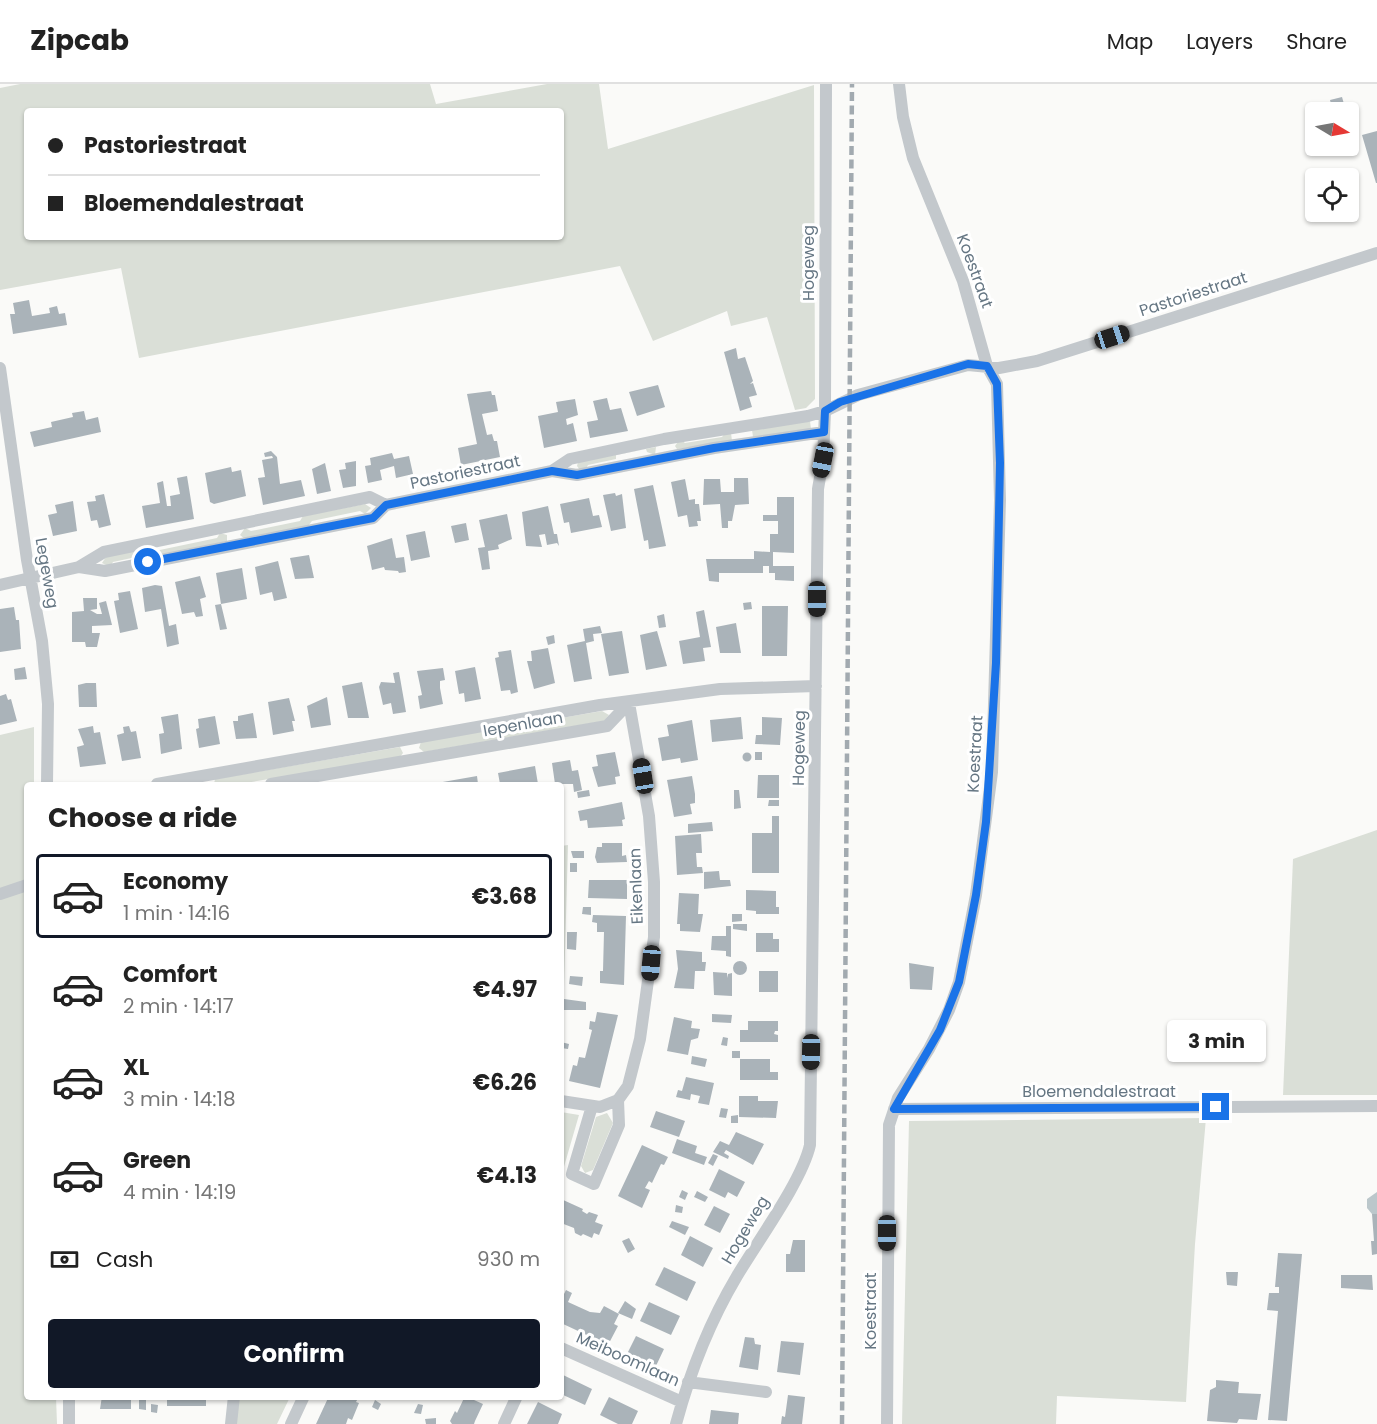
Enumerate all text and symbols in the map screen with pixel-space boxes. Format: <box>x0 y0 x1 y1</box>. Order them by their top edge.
text: Zipcab <box>30 21 129 60</box>
text: Map <box>1107 27 1153 56</box>
text: Layers <box>1186 27 1253 56</box>
text: Share <box>1286 27 1347 56</box>
north arrow <box>1305 102 1359 156</box>
map controls <box>1305 102 1359 222</box>
text: Pastoriestraat <box>84 130 247 161</box>
button: locate <box>1305 168 1359 222</box>
text: Bloemendalestraat <box>84 188 304 219</box>
street label: Hogeweg <box>797 225 820 301</box>
street label: Koestraat <box>951 231 999 311</box>
street label: Pastoriestraat <box>1136 266 1250 322</box>
car <box>1092 323 1132 351</box>
car <box>811 441 835 479</box>
street label: Pastoriestraat <box>408 449 522 495</box>
street label: Legeweg <box>29 536 65 610</box>
route start <box>134 548 161 575</box>
car <box>808 581 826 617</box>
street label: Iepenlaan <box>481 706 565 742</box>
street label: Hogeweg <box>787 710 811 786</box>
street label: Koestraat <box>961 715 989 793</box>
car <box>631 757 655 795</box>
text: Choose a ride <box>48 799 237 836</box>
street label: Eikenlaan <box>623 847 649 925</box>
text: Economy <box>123 866 228 897</box>
icon: car <box>51 869 105 923</box>
text: €3.68 <box>472 881 537 912</box>
text: 1 min · 14:16 <box>123 899 230 927</box>
car <box>640 944 662 982</box>
text: Comfort <box>123 959 217 990</box>
icon: car <box>51 962 105 1016</box>
text: €4.97 <box>473 974 537 1005</box>
text: 2 min · 14:17 <box>123 992 234 1020</box>
callout: 3 min <box>1166 1020 1266 1062</box>
text: 3 min <box>1188 1027 1245 1055</box>
car <box>802 1034 820 1070</box>
text: XL <box>123 1052 149 1083</box>
icon: car <box>51 1055 105 1109</box>
text: €6.26 <box>473 1067 537 1098</box>
street label: Bloemendalestraat <box>1022 1080 1176 1103</box>
text: 3 min · 14:18 <box>123 1085 236 1113</box>
route end <box>1202 1093 1229 1120</box>
text: Green <box>123 1145 191 1176</box>
icon: car <box>51 1148 105 1202</box>
text: €4.13 <box>477 1160 537 1191</box>
text: 4 min · 14:19 <box>123 1178 236 1206</box>
street label: Hogeweg <box>716 1192 774 1268</box>
car <box>878 1215 896 1251</box>
icon: cash <box>48 1243 81 1276</box>
text: Cash <box>96 1244 153 1275</box>
text: 930 m <box>477 1245 540 1273</box>
street label: Koestraat <box>859 1272 882 1350</box>
button: Confirm <box>48 1319 540 1388</box>
street label: Meiboomlaan <box>573 1326 683 1392</box>

